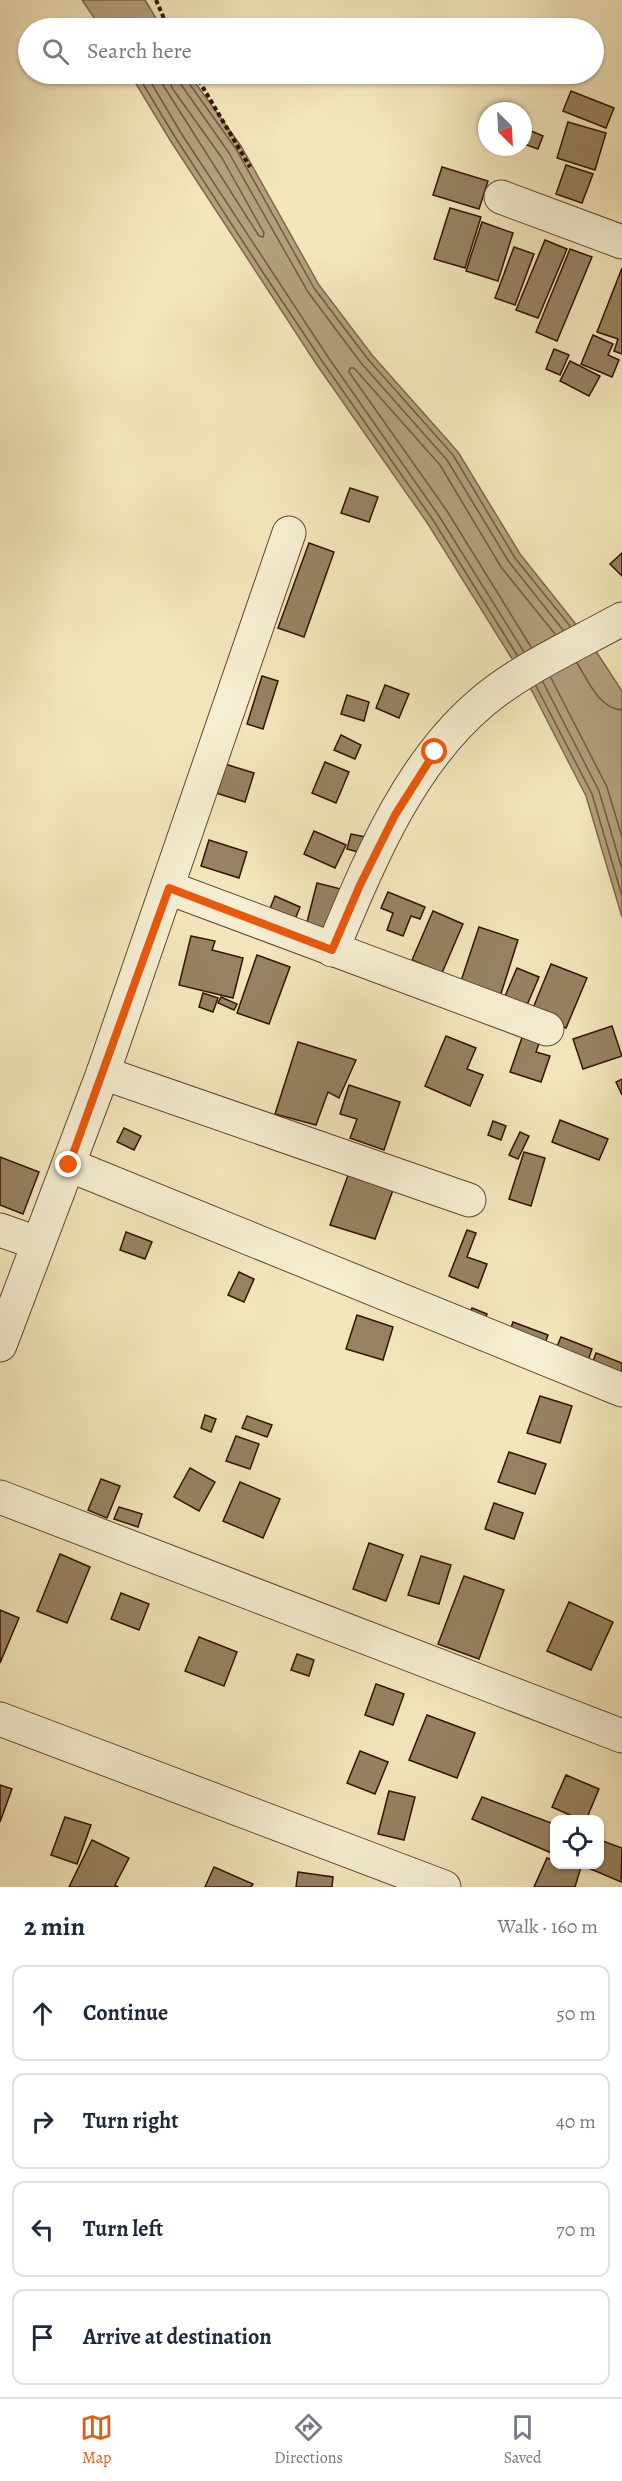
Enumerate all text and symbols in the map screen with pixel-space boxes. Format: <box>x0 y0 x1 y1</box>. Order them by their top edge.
search box <box>18 18 604 84</box>
icon: search <box>39 35 72 68</box>
text: Search here <box>87 36 192 66</box>
north arrow <box>478 102 532 156</box>
route start <box>421 738 447 764</box>
route end <box>55 1151 81 1177</box>
map controls <box>550 1815 604 1869</box>
button: locate <box>550 1815 604 1869</box>
text: 2 min <box>24 1909 85 1944</box>
text: Walk · 160 m <box>498 1913 598 1940</box>
icon: ahead <box>26 1997 59 2030</box>
text: Continue <box>83 1998 168 2028</box>
text: 50 m <box>556 2000 596 2027</box>
icon: right <box>26 2105 59 2138</box>
text: Turn right <box>83 2106 179 2136</box>
text: 40 m <box>556 2108 596 2135</box>
icon: left <box>26 2213 59 2246</box>
text: Turn left <box>83 2214 163 2244</box>
text: 70 m <box>556 2216 596 2243</box>
icon: arrive <box>26 2321 59 2354</box>
text: Arrive at destination <box>83 2322 272 2352</box>
tab: Map <box>80 2411 113 2469</box>
tab: Directions <box>274 2411 343 2469</box>
tab: Saved <box>504 2411 542 2469</box>

